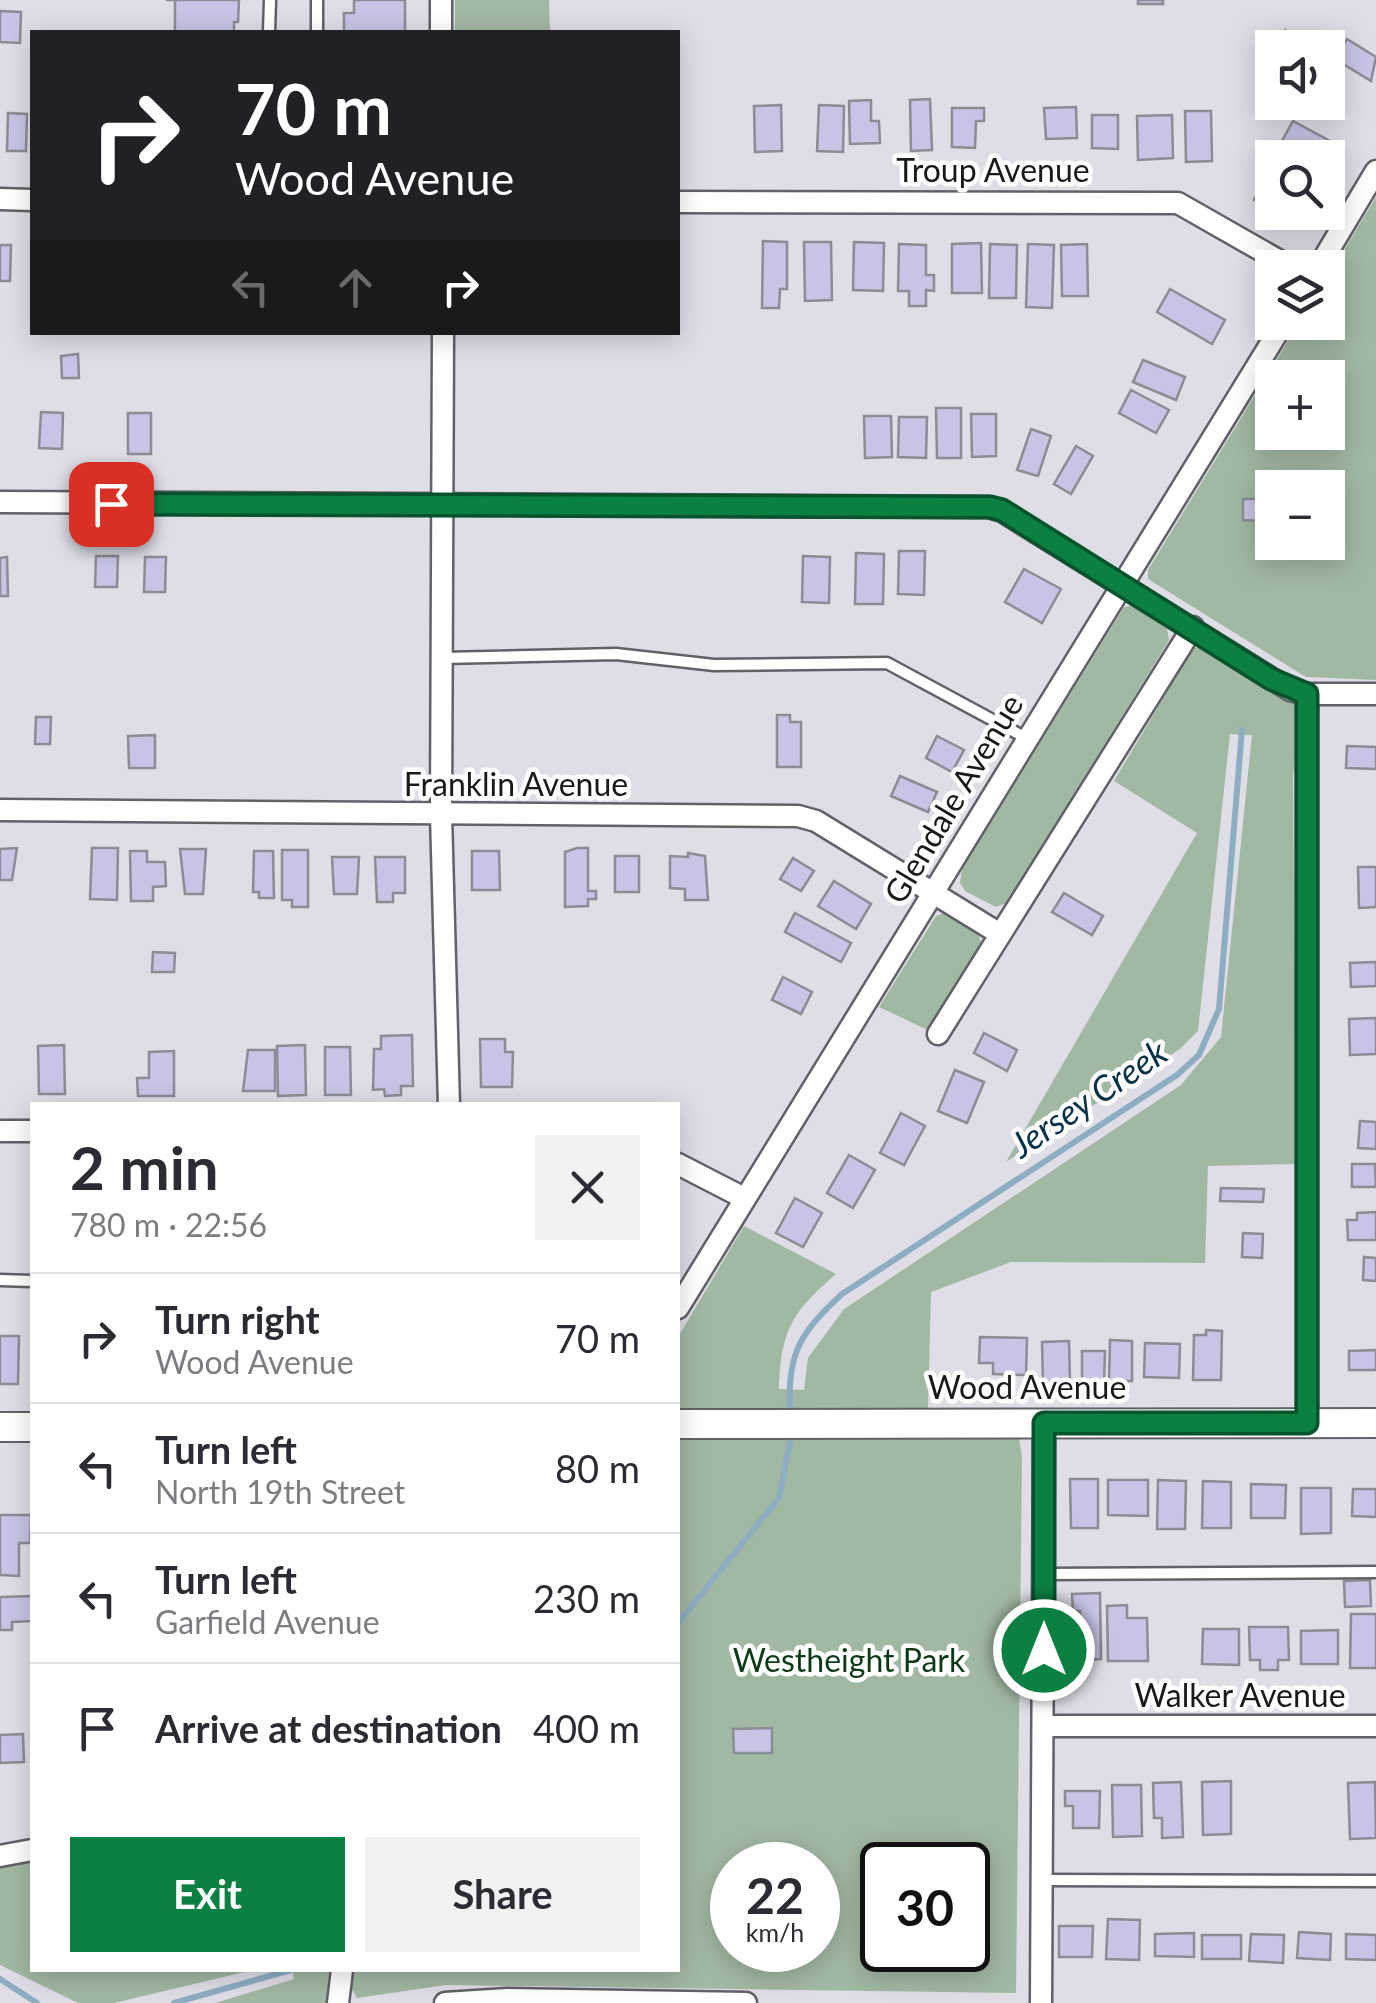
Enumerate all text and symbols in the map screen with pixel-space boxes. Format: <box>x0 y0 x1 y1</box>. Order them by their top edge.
map controls <box>1255 30 1345 560</box>
button: sound <box>1255 30 1345 120</box>
text: 70 m <box>235 66 392 150</box>
icon: right <box>70 70 200 200</box>
button: search <box>1255 140 1345 230</box>
street label: Troup Avenue <box>896 150 1090 189</box>
text: Wood Avenue <box>235 151 514 205</box>
button: layers <box>1255 250 1345 340</box>
icon: left <box>223 260 278 315</box>
icon: ahead <box>328 260 383 315</box>
icon: right <box>433 260 488 315</box>
button: + <box>1255 360 1345 450</box>
pin <box>69 462 154 547</box>
button: − <box>1255 470 1345 560</box>
icon: arrive <box>84 477 139 532</box>
street label: Glendale Avenue <box>875 687 1030 910</box>
street label: Franklin Avenue <box>404 764 628 803</box>
water label: Jersey Creek <box>1001 1029 1174 1166</box>
text: 2 min <box>70 1131 219 1203</box>
button: close <box>535 1135 640 1240</box>
text: 780 m · 22:56 <box>70 1205 267 1244</box>
text: Turn right <box>155 1296 320 1342</box>
icon: right <box>70 1311 125 1366</box>
text: 70 m <box>555 1315 640 1361</box>
text: Wood Avenue <box>155 1342 354 1381</box>
street label: Wood Avenue <box>928 1367 1126 1406</box>
text: Turn left <box>155 1426 297 1472</box>
icon: left <box>70 1441 125 1496</box>
text: 80 m <box>555 1445 640 1491</box>
text: North 19th Street <box>155 1472 405 1511</box>
text: Turn left <box>155 1556 297 1602</box>
icon: left <box>70 1571 125 1626</box>
text: 230 m <box>533 1575 640 1621</box>
position arrow <box>992 1598 1096 1702</box>
text: Garfield Avenue <box>155 1602 380 1641</box>
park label: Westheight Park <box>733 1640 966 1679</box>
street label: Walker Avenue <box>1134 1675 1346 1714</box>
icon: arrive <box>70 1701 125 1756</box>
text: Arrive at destination <box>155 1705 502 1751</box>
text: 400 m <box>533 1705 640 1751</box>
button: Exit <box>70 1837 345 1952</box>
button: Share <box>365 1837 640 1952</box>
speed limit sign: 30 <box>860 1842 990 1972</box>
text: 22 <box>746 1865 804 1925</box>
text: km/h <box>746 1917 804 1947</box>

